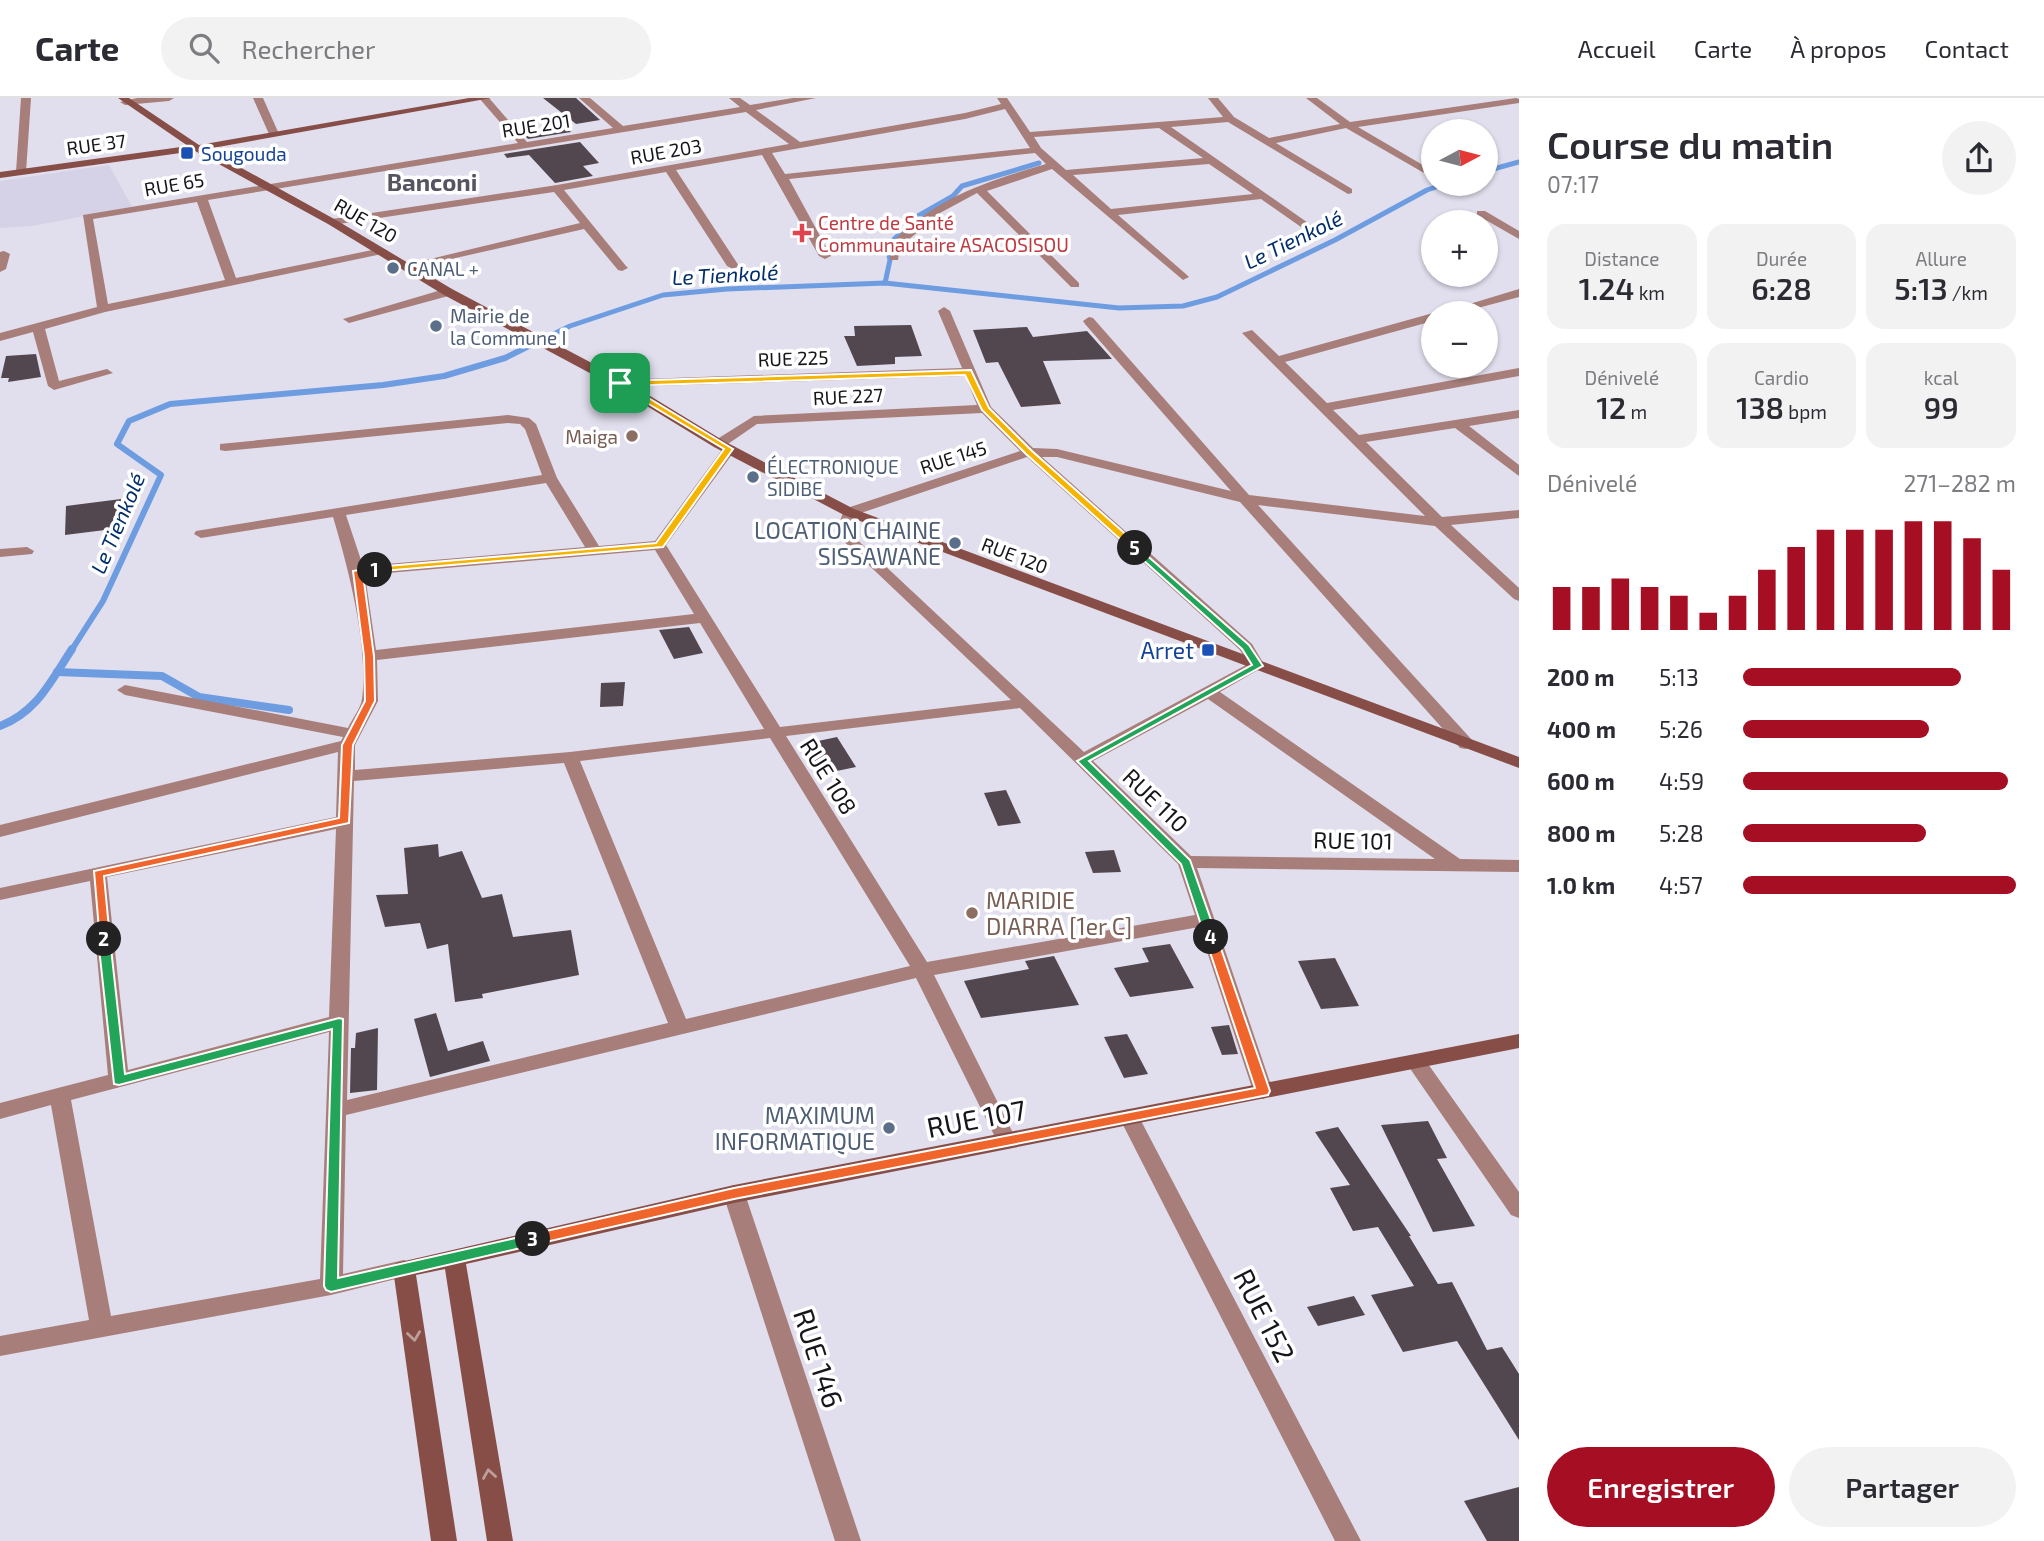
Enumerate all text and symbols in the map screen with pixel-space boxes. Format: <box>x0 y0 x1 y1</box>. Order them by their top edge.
search box <box>161 17 651 80</box>
text: Carte <box>35 28 119 68</box>
icon: search <box>185 29 223 67</box>
text: Rechercher <box>241 33 375 64</box>
text: Accueil <box>1578 34 1656 63</box>
text: Carte <box>1694 34 1752 63</box>
text: À propos <box>1790 34 1887 63</box>
text: Contact <box>1925 34 2009 63</box>
street label: RUE 201 <box>500 108 572 142</box>
north arrow <box>1421 119 1498 196</box>
map controls <box>1421 119 1498 378</box>
text: Course du matin <box>1547 121 1833 167</box>
button: share <box>1942 121 2016 195</box>
street label: RUE 37 <box>65 128 127 160</box>
street label: RUE 203 <box>629 133 703 169</box>
place label: Sougouda <box>201 142 287 165</box>
marker: Sougouda <box>179 145 195 161</box>
street label: RUE 65 <box>142 167 206 201</box>
district label: Banconi <box>387 167 477 196</box>
text: 07:17 <box>1547 170 1599 198</box>
street label: RUE 120 <box>330 193 402 247</box>
water label: Le Tienkolé <box>1240 204 1346 274</box>
button: + <box>1421 210 1498 287</box>
place label: Centre de Santé Communautaire ASACOSISOU <box>818 211 1069 256</box>
marker: Centre de Santé Communautaire ASACOSISOU <box>792 223 812 243</box>
text: Distance <box>1584 247 1659 270</box>
text: Durée <box>1756 247 1807 270</box>
text: Allure <box>1915 247 1967 270</box>
place label: CANAL + <box>407 257 479 280</box>
water label: Le Tienkolé <box>671 259 779 289</box>
marker: CANAL + <box>385 260 401 276</box>
text: 1.24 <box>1579 270 1634 306</box>
text: 6:28 <box>1751 270 1812 306</box>
text: 5:13 <box>1894 270 1948 306</box>
text: km <box>1634 281 1665 304</box>
text: /km <box>1948 281 1988 304</box>
button: − <box>1421 301 1498 378</box>
place label: Mairie de la Commune I <box>450 304 567 349</box>
marker: Mairie de la Commune I <box>428 318 444 334</box>
street label: RUE 225 <box>757 345 829 371</box>
pin <box>590 353 650 413</box>
icon: arrive <box>601 364 639 402</box>
text: Dénivelé <box>1585 366 1659 389</box>
text: Cardio <box>1754 366 1809 389</box>
text: kcal <box>1924 366 1959 389</box>
street label: RUE 227 <box>812 383 884 409</box>
text: 12 <box>1597 389 1626 425</box>
text: 138 <box>1736 389 1784 425</box>
text: 99 <box>1924 389 1959 425</box>
text: m <box>1626 400 1647 423</box>
text: bpm <box>1784 400 1827 423</box>
place label: Maiga <box>565 425 618 448</box>
marker: Maiga <box>624 428 640 444</box>
street label: RUE 145 <box>917 435 989 479</box>
place label: ÉLECTRONIQUE SIDIBE <box>767 455 899 500</box>
water label: Le Tienkolé <box>85 469 149 577</box>
marker: ÉLECTRONIQUE SIDIBE <box>745 469 761 485</box>
text: Dénivelé <box>1547 469 1637 497</box>
text: 271–282 m <box>1903 469 2016 497</box>
place label: LOCATION CHAINE SISSAWANE <box>754 516 941 570</box>
pin: 5 <box>1118 531 1152 566</box>
street label: RUE 120 <box>979 532 1051 578</box>
marker: LOCATION CHAINE SISSAWANE <box>947 535 963 551</box>
text: 5 <box>1129 536 1140 559</box>
pin: 1 <box>358 552 392 588</box>
text: 1 <box>370 558 379 581</box>
place label: Arret <box>1140 636 1194 664</box>
marker: Arret <box>1200 642 1216 658</box>
text: 200 m <box>1547 663 1615 691</box>
text: 5:13 <box>1659 663 1699 691</box>
text: 400 m <box>1547 715 1616 743</box>
text: 5:26 <box>1659 715 1703 743</box>
street label: RUE 108 <box>795 733 863 819</box>
street label: RUE 110 <box>1118 762 1194 838</box>
text: 600 m <box>1547 767 1615 795</box>
text: 4:59 <box>1659 767 1704 795</box>
text: 800 m <box>1547 819 1616 847</box>
text: 5:28 <box>1659 819 1704 847</box>
street label: RUE 101 <box>1313 825 1393 855</box>
text: 1.0 km <box>1547 871 1615 899</box>
text: 4:57 <box>1659 871 1703 899</box>
place label: MARIDIE DIARRA [1er C] <box>986 886 1132 940</box>
marker: MARIDIE DIARRA [1er C] <box>964 905 980 921</box>
pin: 4 <box>1194 920 1228 954</box>
pin: 2 <box>86 922 122 956</box>
text: 4 <box>1204 925 1217 948</box>
text: 2 <box>98 927 109 950</box>
street label: RUE 107 <box>924 1092 1028 1144</box>
place label: MAXIMUM INFORMATIQUE <box>715 1101 875 1155</box>
marker: MAXIMUM INFORMATIQUE <box>881 1120 897 1136</box>
pin: 3 <box>516 1222 550 1256</box>
text: 3 <box>527 1227 538 1250</box>
street label: RUE 152 <box>1227 1263 1303 1367</box>
street label: RUE 146 <box>787 1304 851 1412</box>
one-way arrow <box>406 1331 421 1342</box>
button: Enregistrer <box>1547 1447 1775 1527</box>
button: Partager <box>1789 1447 2016 1527</box>
one-way arrow <box>482 1468 497 1480</box>

